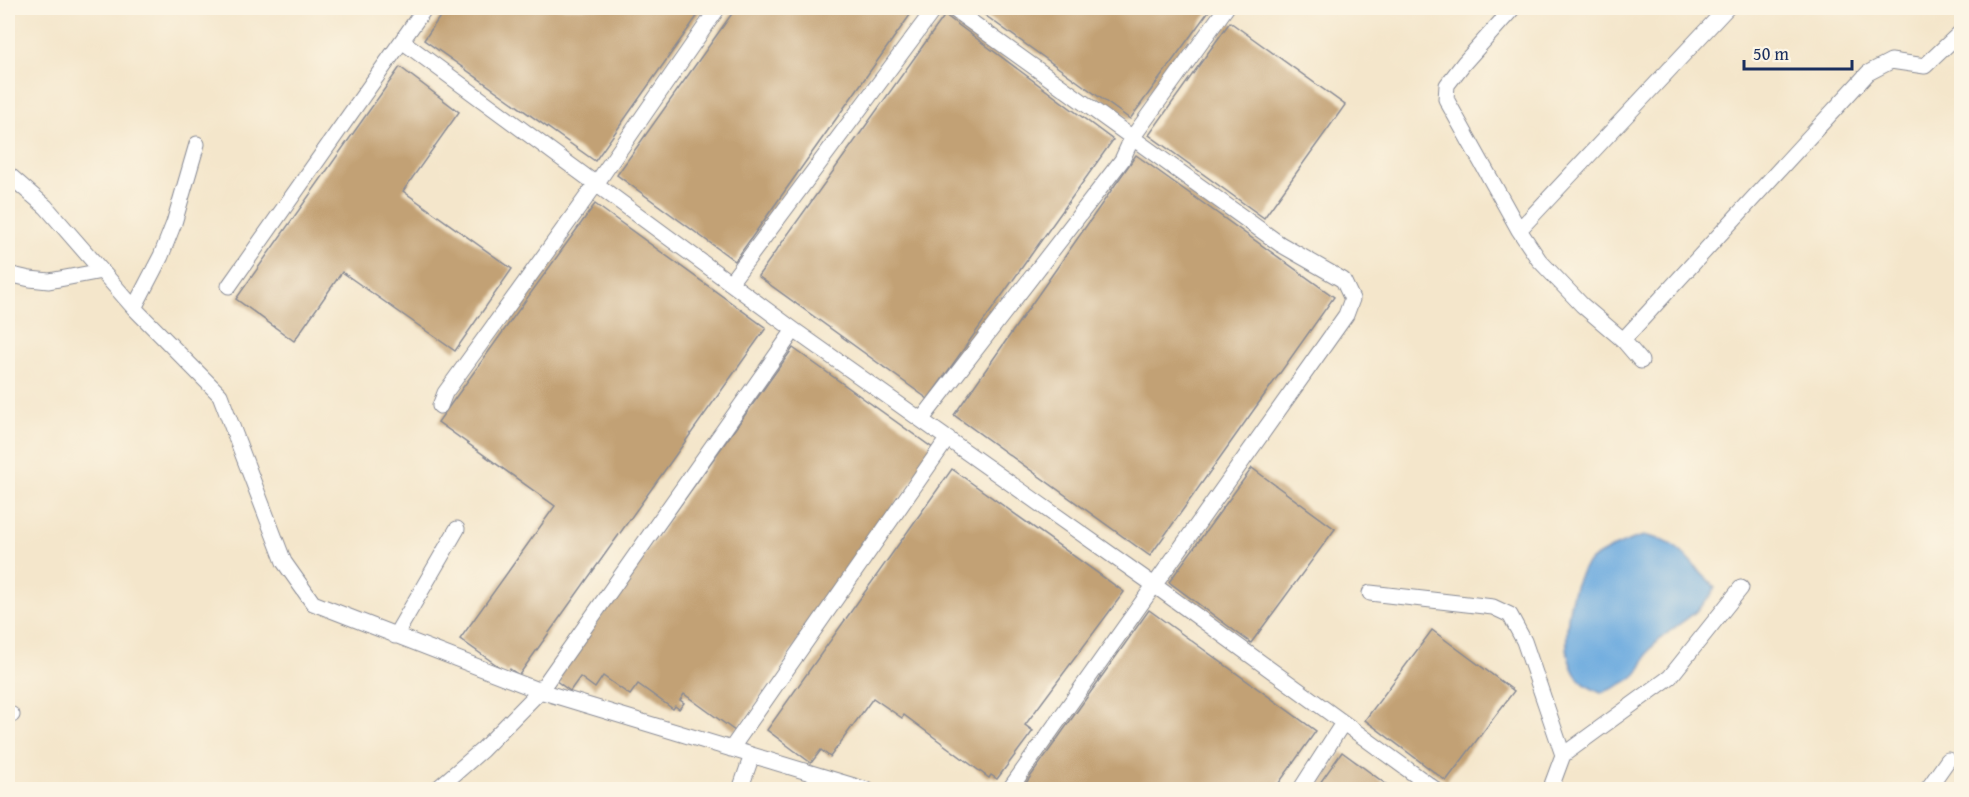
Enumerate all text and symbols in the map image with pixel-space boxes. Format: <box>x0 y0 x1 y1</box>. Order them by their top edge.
scale bar <box>1744 33 1852 71</box>
text: 50 m <box>1753 40 1789 67</box>

